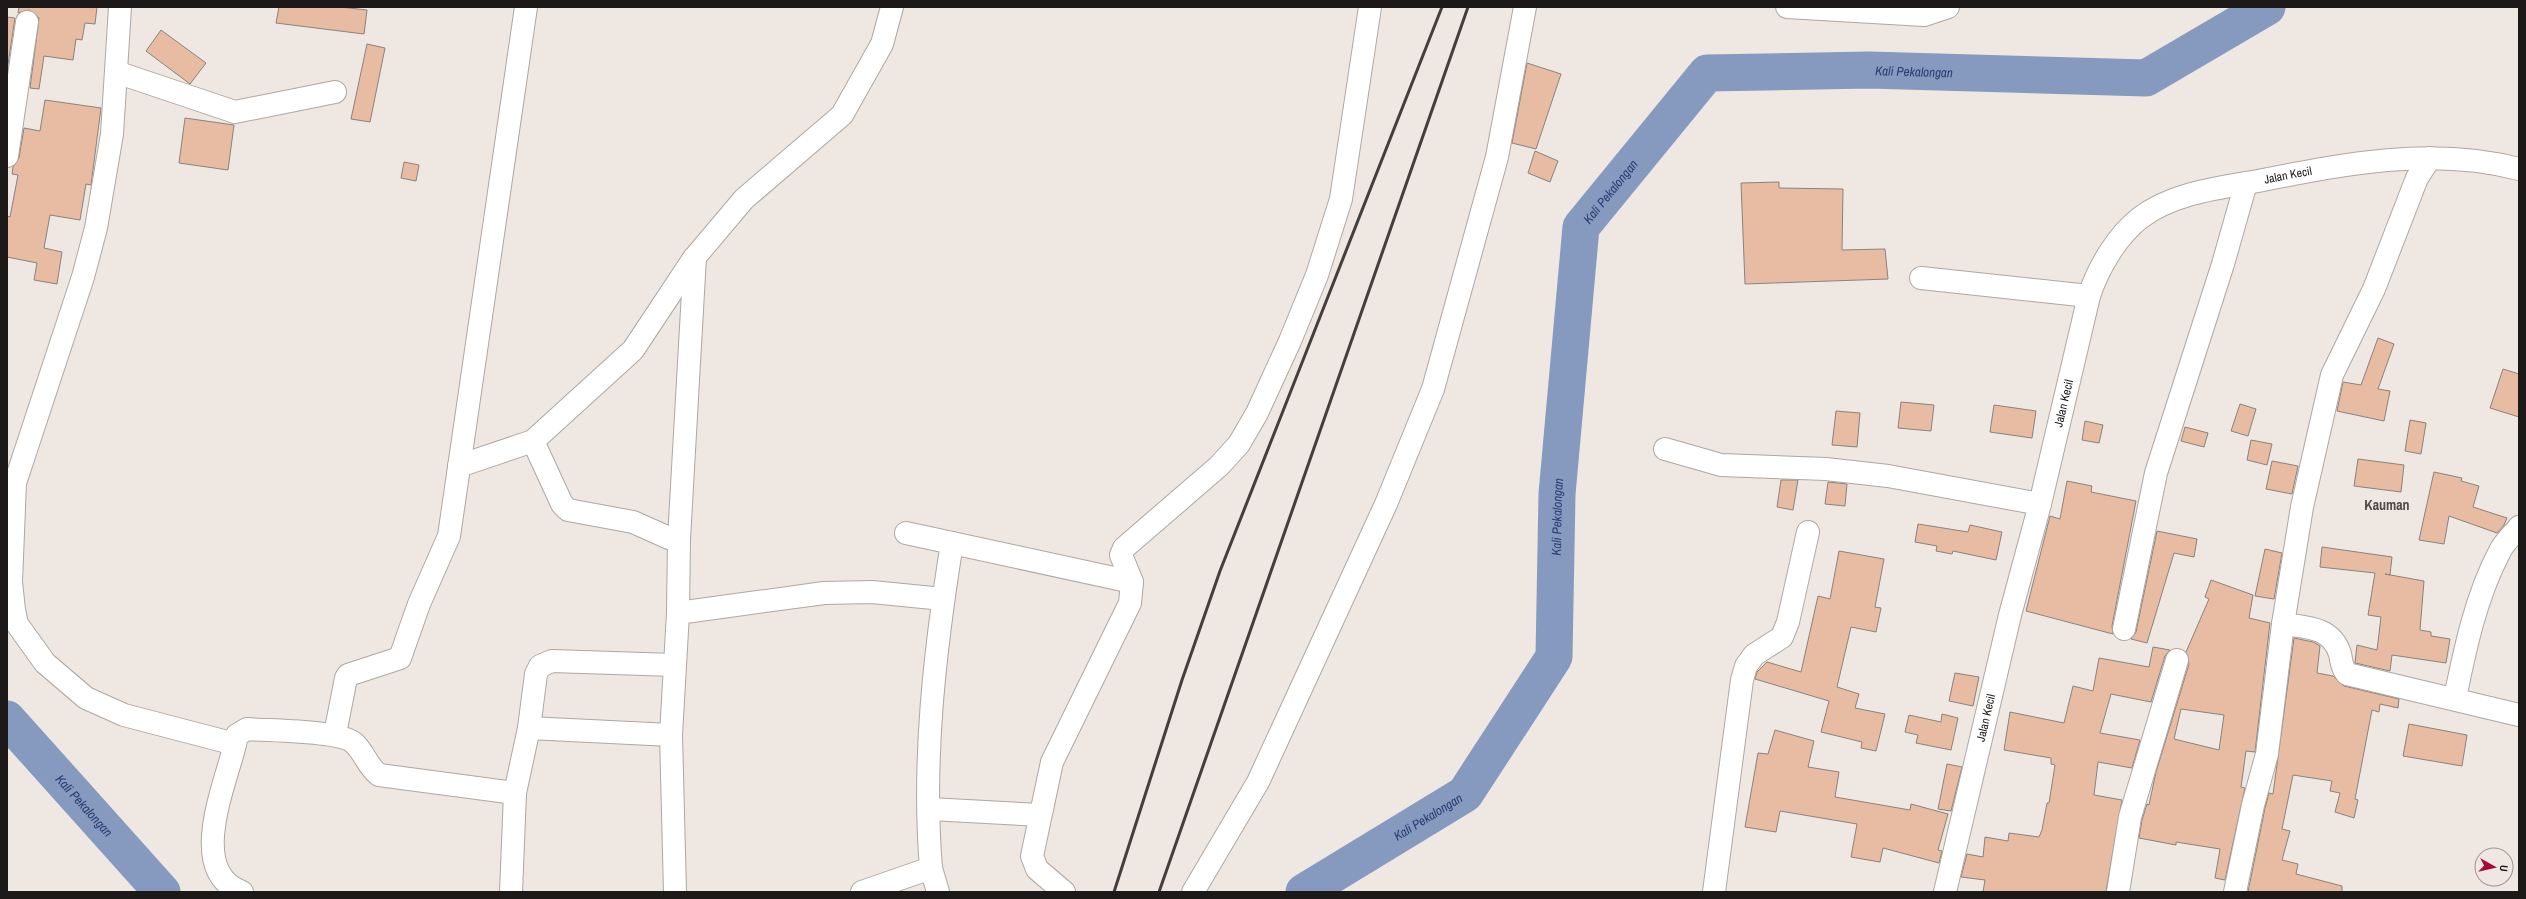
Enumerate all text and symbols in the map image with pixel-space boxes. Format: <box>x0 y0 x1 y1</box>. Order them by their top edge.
water label: Kali Pekalongan <box>1875 62 1953 81</box>
water label: Kali Pekalongan <box>1579 156 1641 227</box>
street label: Jalan Kecil <box>2263 163 2313 188</box>
street label: Jalan Kecil <box>2050 378 2077 429</box>
water label: Kali Pekalongan <box>1547 477 1567 556</box>
district label: Kauman <box>2364 496 2410 514</box>
street label: Jalan Kecil <box>1973 692 1999 743</box>
water label: Kali Pekalongan <box>52 771 117 840</box>
water label: Kali Pekalongan <box>1390 789 1466 844</box>
north arrow <box>2474 847 2514 887</box>
text: U <box>2497 864 2511 873</box>

